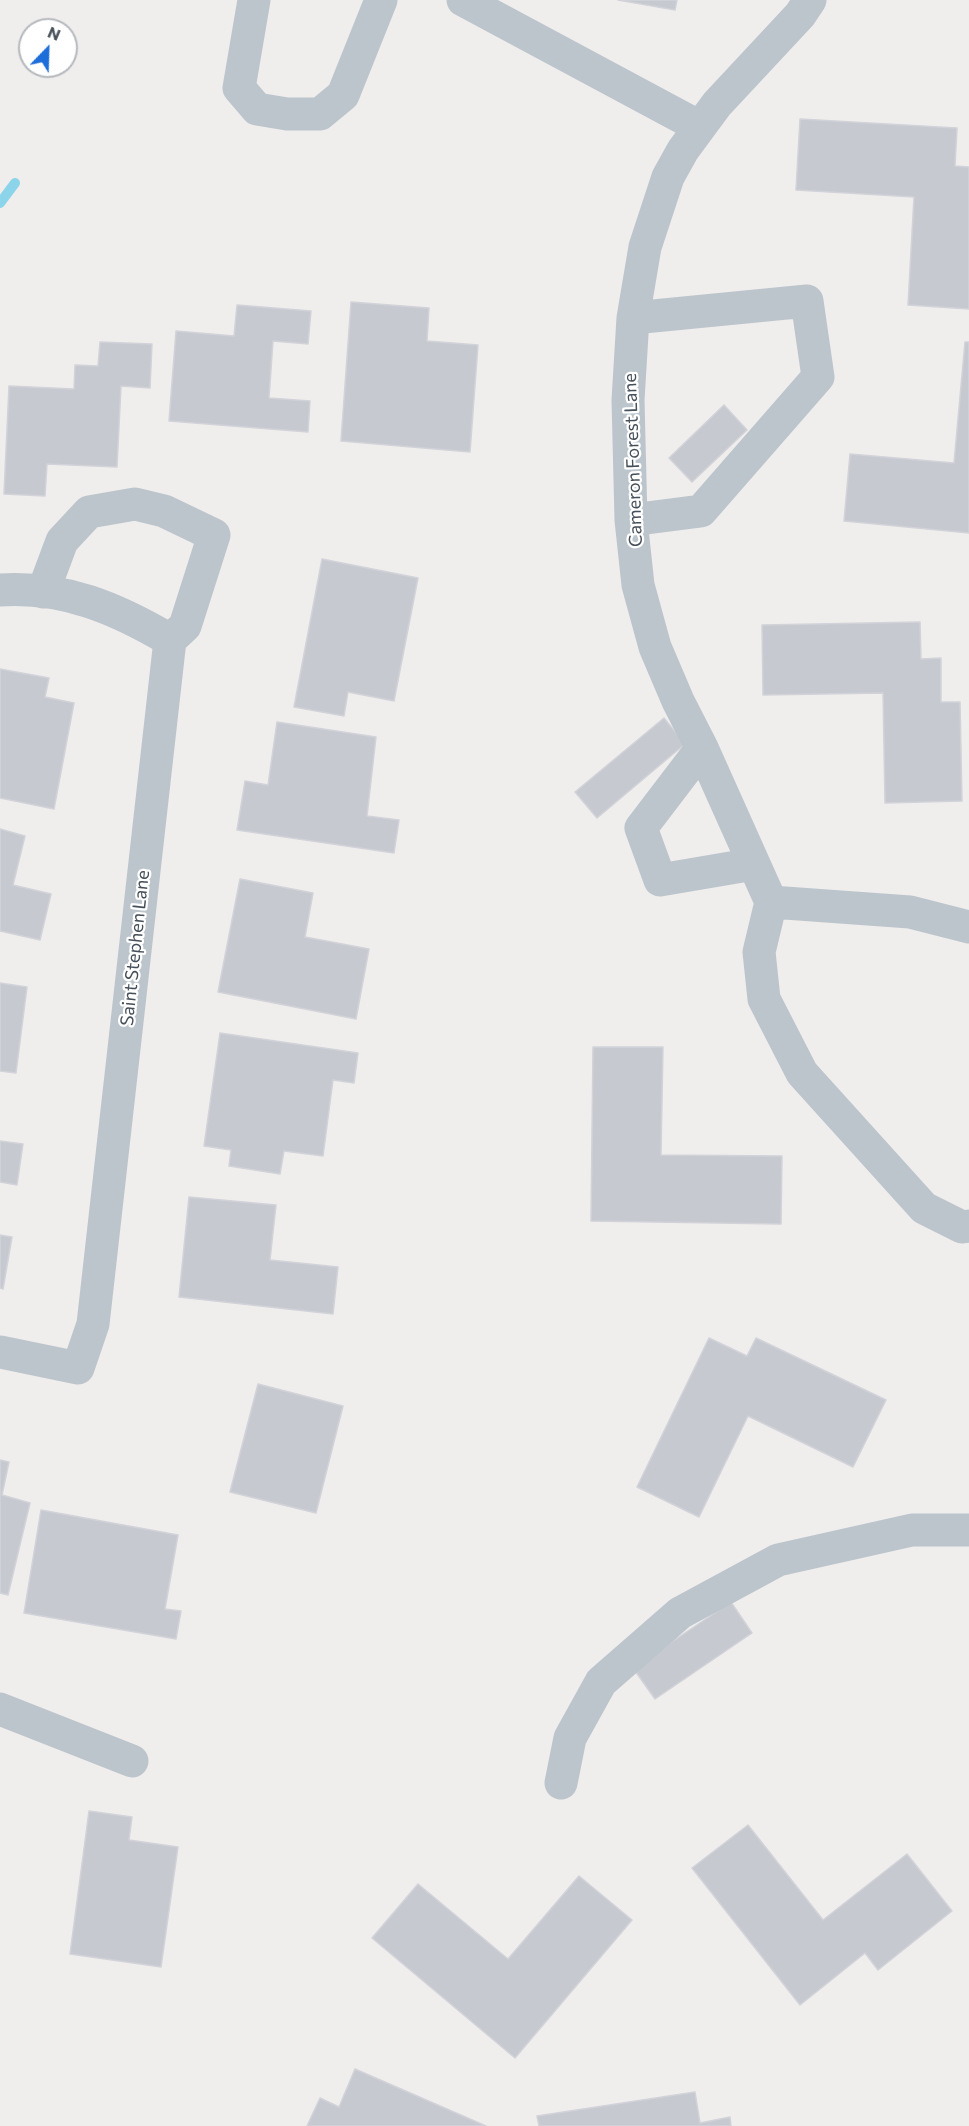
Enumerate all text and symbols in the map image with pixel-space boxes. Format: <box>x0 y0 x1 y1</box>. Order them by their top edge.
north arrow <box>18 18 78 78</box>
text: N <box>45 22 64 44</box>
street label: Cameron Forest Lane <box>619 373 647 547</box>
street label: Saint Stephen Lane <box>116 869 154 1027</box>

